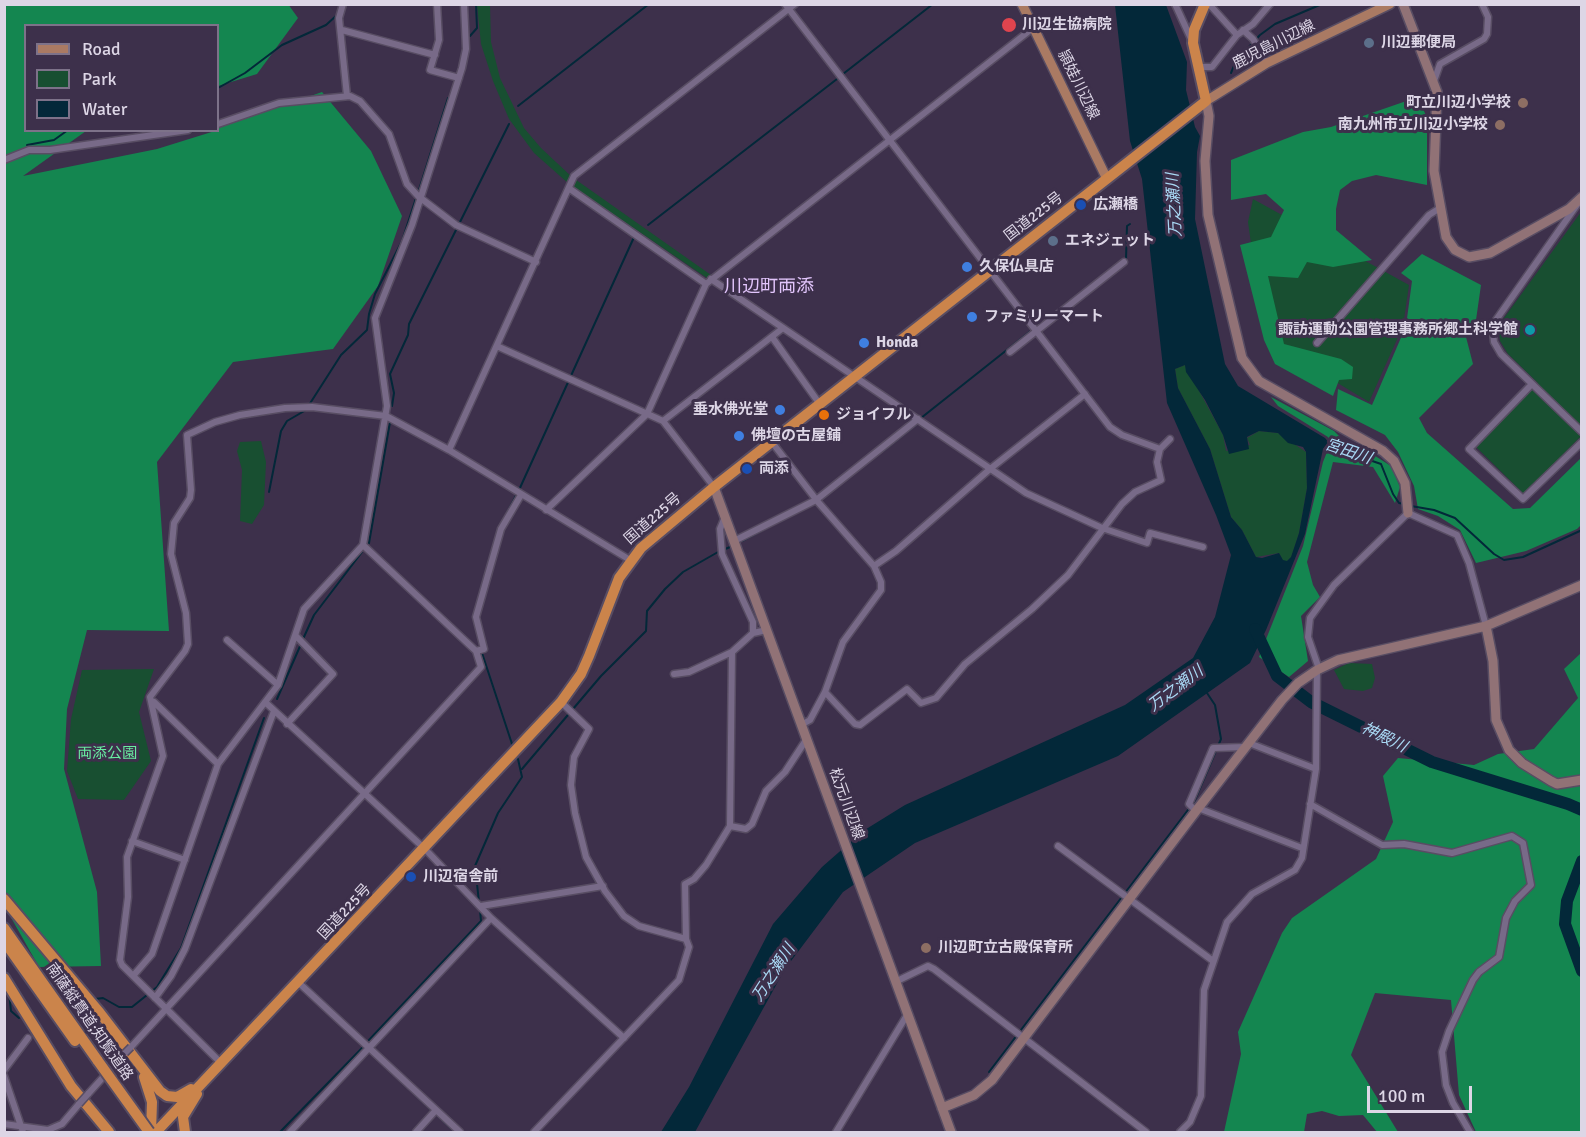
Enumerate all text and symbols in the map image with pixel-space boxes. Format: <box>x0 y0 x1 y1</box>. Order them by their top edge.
marker: 川辺生協病院 <box>1000 16 1018 34</box>
place label: 川辺生協病院 <box>1022 16 1112 34</box>
street label: 鹿児島川辺線 <box>1230 17 1318 73</box>
legend <box>24 24 219 132</box>
place label: 川辺郵便局 <box>1381 34 1456 52</box>
marker: 川辺郵便局 <box>1362 36 1376 50</box>
text: Road <box>82 38 121 60</box>
street label: 頴娃川辺線 <box>1053 47 1103 123</box>
text: Park <box>82 68 117 90</box>
place label: 町立川辺小学校 <box>1406 94 1511 112</box>
marker: 町立川辺小学校 <box>1516 96 1530 110</box>
text: Water <box>82 98 127 120</box>
place label: 南九州市立川辺小学校 <box>1338 116 1488 134</box>
marker: 南九州市立川辺小学校 <box>1493 118 1507 132</box>
water label: 万之瀬川 <box>1164 173 1186 237</box>
street label: 国道225号 <box>1001 189 1067 245</box>
place label: 広瀬橋 <box>1093 196 1138 214</box>
marker: 広瀬橋 <box>1074 198 1088 212</box>
place label: エネジェット <box>1065 232 1155 250</box>
marker: エネジェット <box>1046 234 1060 248</box>
place label: 久保仏具店 <box>979 258 1054 276</box>
marker: 久保仏具店 <box>960 260 974 274</box>
district label: 川辺町両添 <box>724 276 814 298</box>
place label: ファミリーマート <box>984 308 1104 326</box>
marker: ファミリーマート <box>965 310 979 324</box>
place label: 諏訪運動公園管理事務所郷土科学館 <box>1278 321 1518 339</box>
marker: 諏訪運動公園管理事務所郷土科学館 <box>1523 323 1537 337</box>
place label: Honda <box>876 334 918 352</box>
marker: Honda <box>857 336 871 350</box>
place label: 垂水佛光堂 <box>693 401 768 419</box>
marker: 垂水佛光堂 <box>773 403 787 417</box>
place label: ジョイフル <box>836 406 911 424</box>
marker: ジョイフル <box>817 408 831 422</box>
place label: 佛壇の古屋鋪 <box>751 427 841 445</box>
marker: 佛壇の古屋鋪 <box>732 429 746 443</box>
water label: 宮田川 <box>1322 435 1374 469</box>
place label: 両添 <box>759 460 789 478</box>
marker: 両添 <box>740 462 754 476</box>
street label: 国道225号 <box>621 489 685 549</box>
water label: 万之瀬川 <box>1145 662 1207 716</box>
water label: 神殿川 <box>1358 719 1410 757</box>
park label: 両添公園 <box>77 745 137 763</box>
street label: 松元川辺線 <box>825 766 867 842</box>
place label: 川辺宿舎前 <box>423 868 498 886</box>
marker: 川辺宿舎前 <box>404 870 418 884</box>
street label: 国道225号 <box>315 881 375 943</box>
place label: 川辺町立古殿保育所 <box>938 939 1073 957</box>
water label: 万之瀬川 <box>749 941 799 1005</box>
marker: 川辺町立古殿保育所 <box>919 941 933 955</box>
street label: 南薩縦貫道;知覧道路 <box>42 960 136 1084</box>
scale bar <box>1370 1074 1475 1112</box>
text: 100 m <box>1378 1085 1425 1107</box>

